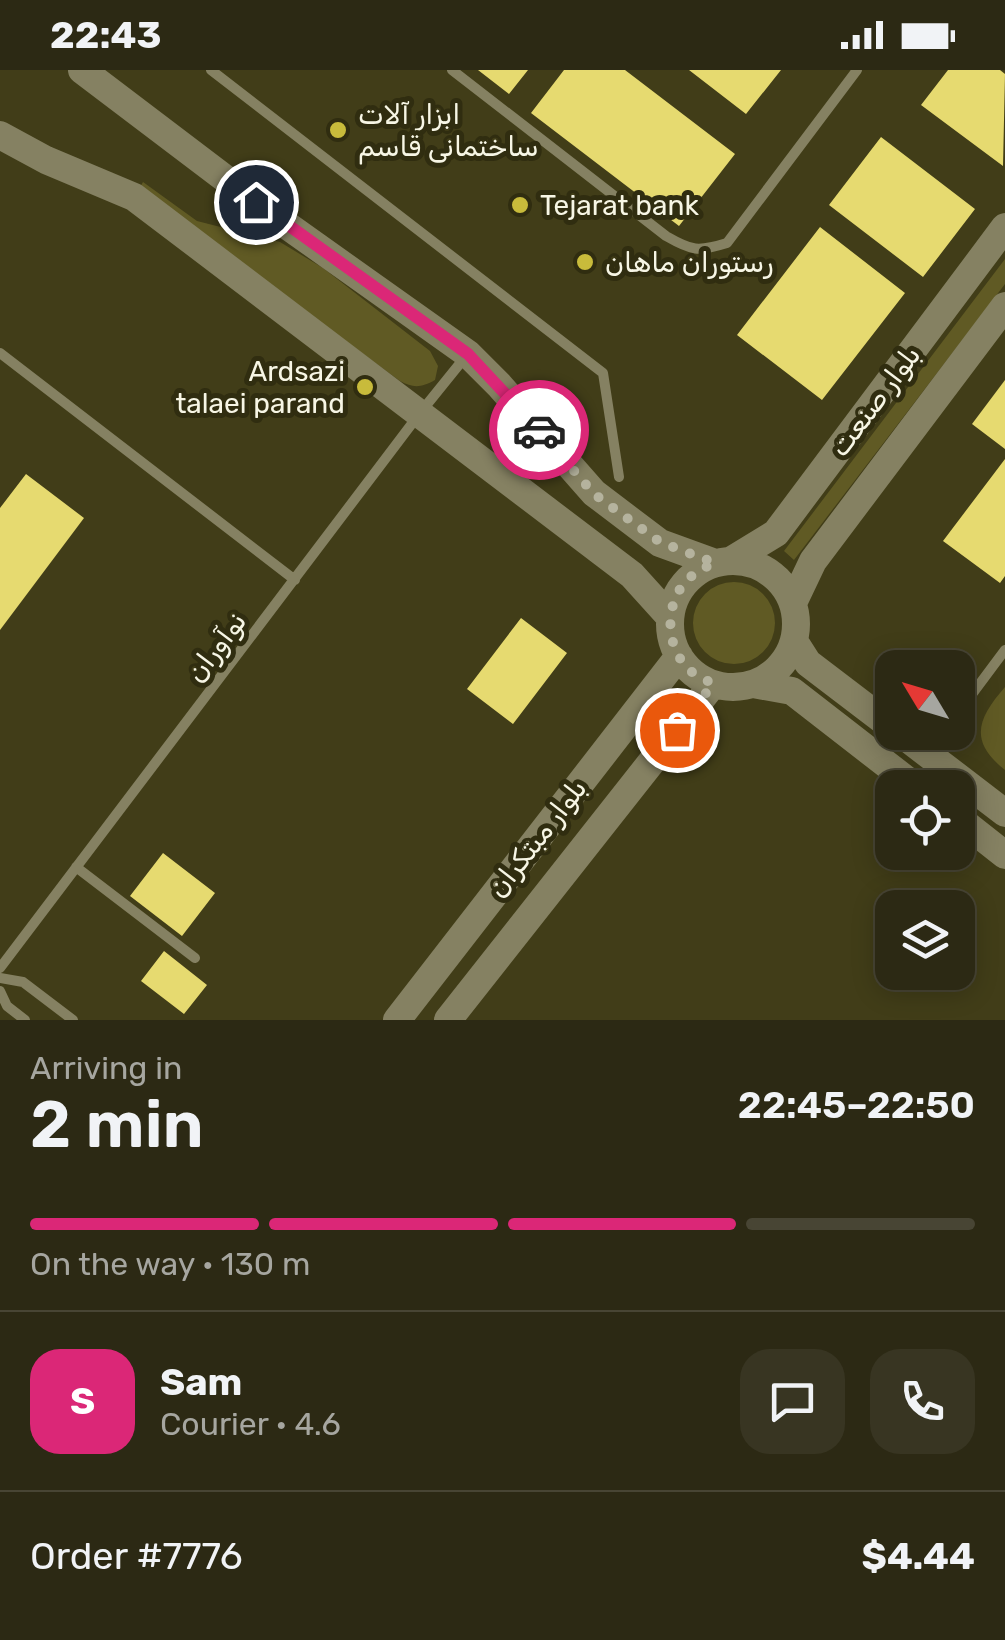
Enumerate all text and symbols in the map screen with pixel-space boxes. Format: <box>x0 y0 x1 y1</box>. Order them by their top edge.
text: 22:43 <box>50 12 162 58</box>
place label: ابزار آلات ساختمانی قاسم <box>358 98 539 165</box>
marker: ابزار آلات ساختمانی قاسم <box>327 119 349 141</box>
pin <box>214 160 299 245</box>
icon: home <box>229 175 284 230</box>
place label: Tejarat bank <box>540 189 699 222</box>
marker: Tejarat bank <box>509 194 531 216</box>
place label: رستوران ماهان <box>605 246 773 279</box>
marker: رستوران ماهان <box>574 251 596 273</box>
street label: بلوار صنعت <box>823 339 927 463</box>
place label: Ardsazi talaei parand <box>175 355 345 420</box>
marker: Ardsazi talaei parand <box>354 376 376 398</box>
courier <box>489 380 589 480</box>
icon: car <box>512 403 567 458</box>
street label: نوآوران <box>179 605 253 689</box>
north arrow <box>875 650 975 750</box>
map controls <box>875 650 975 990</box>
pin <box>635 688 720 773</box>
icon: bag <box>650 703 705 758</box>
button: locate <box>875 770 975 870</box>
street label: بلوار مبتکران <box>481 772 593 904</box>
button: layers <box>875 890 975 990</box>
text: Arriving in <box>30 1049 182 1087</box>
text: 22:45–22:50 <box>738 1082 975 1128</box>
text: 2 min <box>30 1086 204 1163</box>
text: On the way · 130 m <box>30 1245 310 1283</box>
button: chat <box>740 1349 845 1454</box>
button: phone <box>870 1349 975 1454</box>
text: Sam <box>160 1359 242 1405</box>
text: S <box>70 1378 95 1424</box>
text: Courier · 4.6 <box>160 1405 341 1443</box>
text: Order #7776 <box>30 1533 243 1579</box>
text: $4.44 <box>862 1533 975 1579</box>

